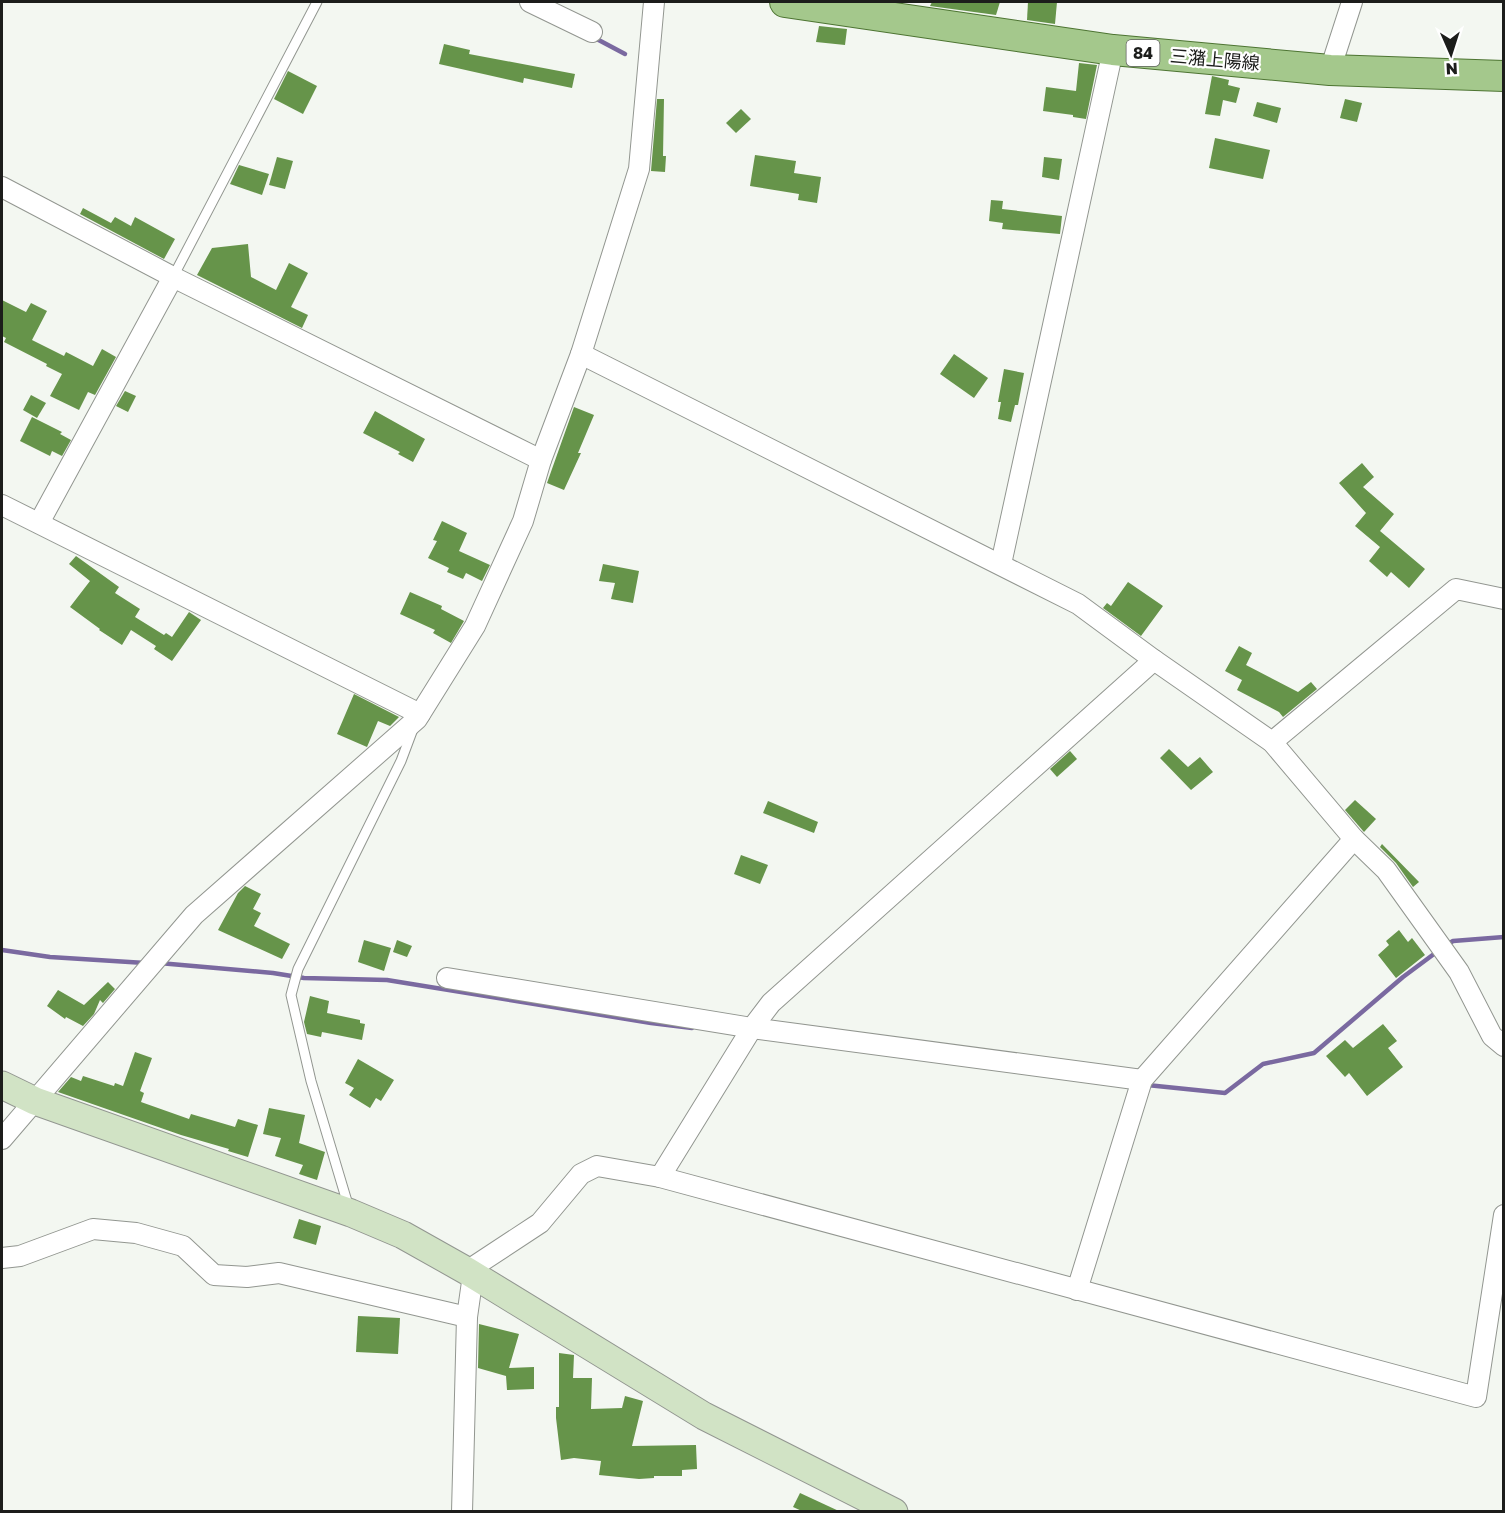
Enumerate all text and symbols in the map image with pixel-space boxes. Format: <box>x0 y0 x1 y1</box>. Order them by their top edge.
north arrow <box>1421 24 1481 84</box>
road number: 84 <box>1126 40 1160 66</box>
street label: 三潴上陽線 <box>1169 44 1261 74</box>
text: N <box>1445 59 1458 79</box>

